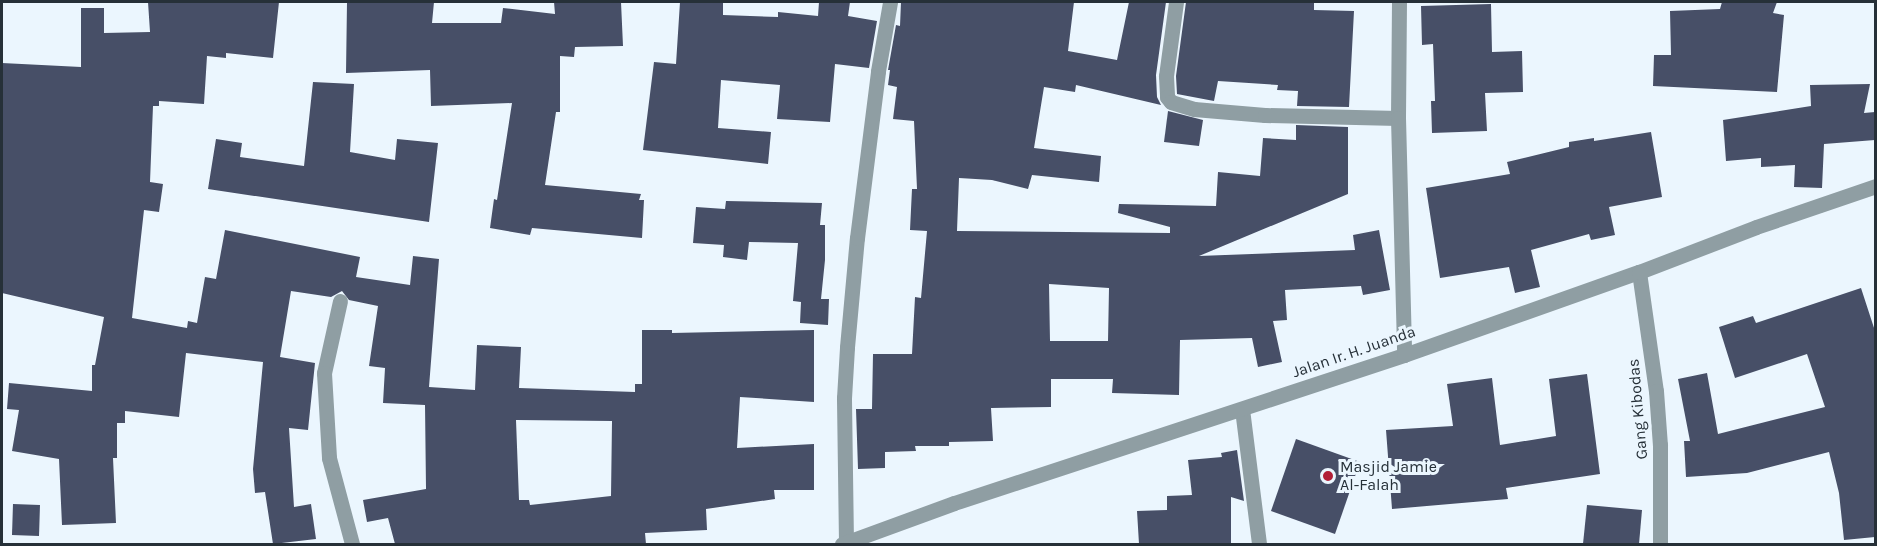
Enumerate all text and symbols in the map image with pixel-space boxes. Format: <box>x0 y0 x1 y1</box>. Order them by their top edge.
street label: Jalan Ir. H. Juanda <box>1290 322 1418 382</box>
street label: Gang Kibodas <box>1624 358 1652 460</box>
place label: Masjid Jamie Al-Falah <box>1340 457 1437 495</box>
marker: Masjid Jamie Al-Falah <box>1321 469 1335 483</box>

